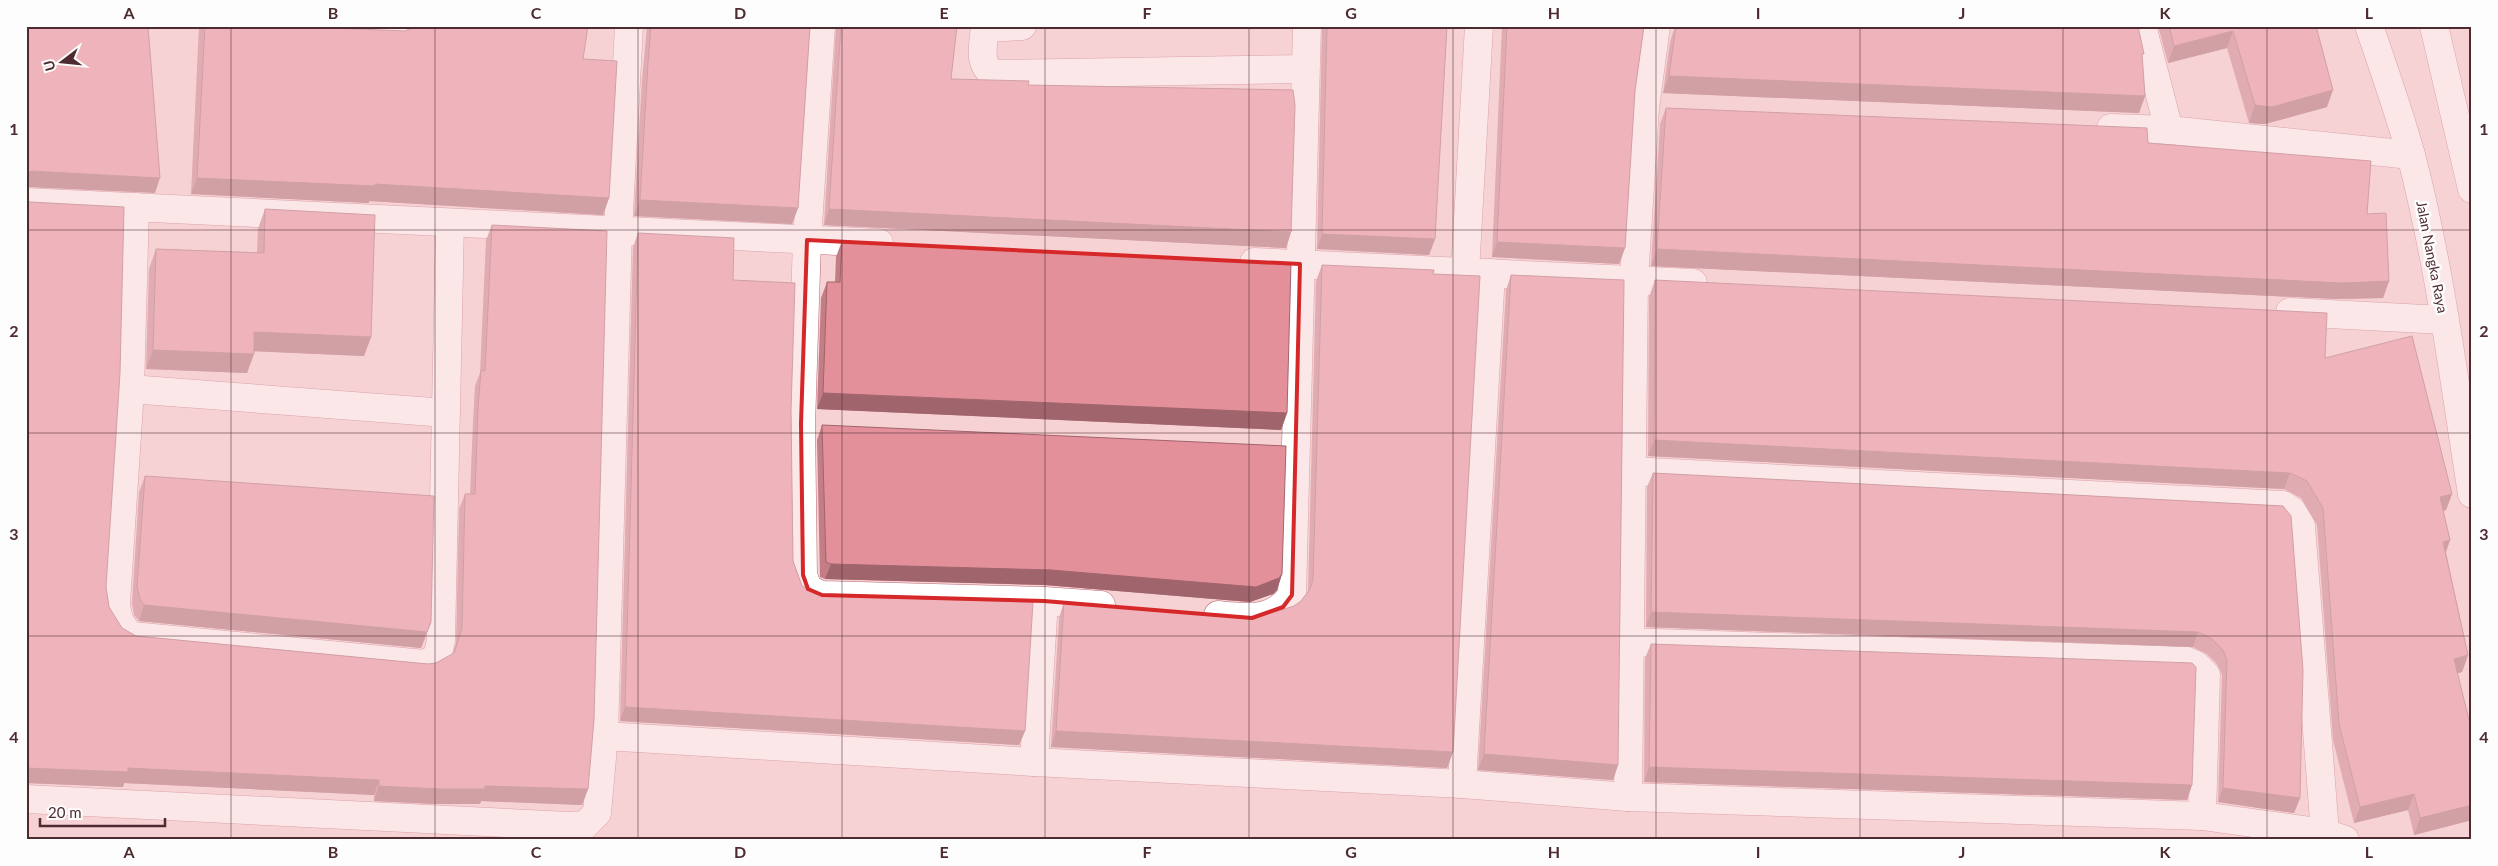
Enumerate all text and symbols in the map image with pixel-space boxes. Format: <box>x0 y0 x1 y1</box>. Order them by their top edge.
text: A <box>122 3 135 22</box>
text: B <box>328 3 338 22</box>
text: C <box>531 3 542 22</box>
text: D <box>734 3 746 22</box>
text: E <box>939 3 949 22</box>
text: F <box>1142 3 1152 22</box>
text: G <box>1345 3 1357 22</box>
text: H <box>1548 3 1560 22</box>
text: I <box>1756 3 1760 22</box>
text: J <box>1959 3 1965 22</box>
text: K <box>2160 3 2172 22</box>
text: L <box>2365 3 2374 22</box>
north arrow <box>38 38 88 88</box>
text: U <box>39 58 59 73</box>
text: 1 <box>9 119 19 138</box>
text: 1 <box>2479 119 2489 138</box>
street label: Jalan Nangka Raya <box>2413 199 2452 314</box>
text: 2 <box>9 321 19 340</box>
text: 2 <box>2479 321 2489 340</box>
text: 3 <box>9 524 19 543</box>
text: 3 <box>2479 524 2489 543</box>
text: 4 <box>9 727 19 746</box>
text: 4 <box>2479 727 2489 746</box>
scale bar <box>40 796 165 828</box>
text: 20 m <box>48 803 82 821</box>
text: A <box>122 842 135 861</box>
text: B <box>328 842 338 861</box>
text: C <box>531 842 542 861</box>
text: D <box>734 842 746 861</box>
text: E <box>939 842 949 861</box>
text: F <box>1142 842 1152 861</box>
text: G <box>1345 842 1357 861</box>
text: H <box>1548 842 1560 861</box>
text: I <box>1756 842 1760 861</box>
text: J <box>1959 842 1965 861</box>
text: K <box>2160 842 2172 861</box>
text: L <box>2365 842 2374 861</box>

